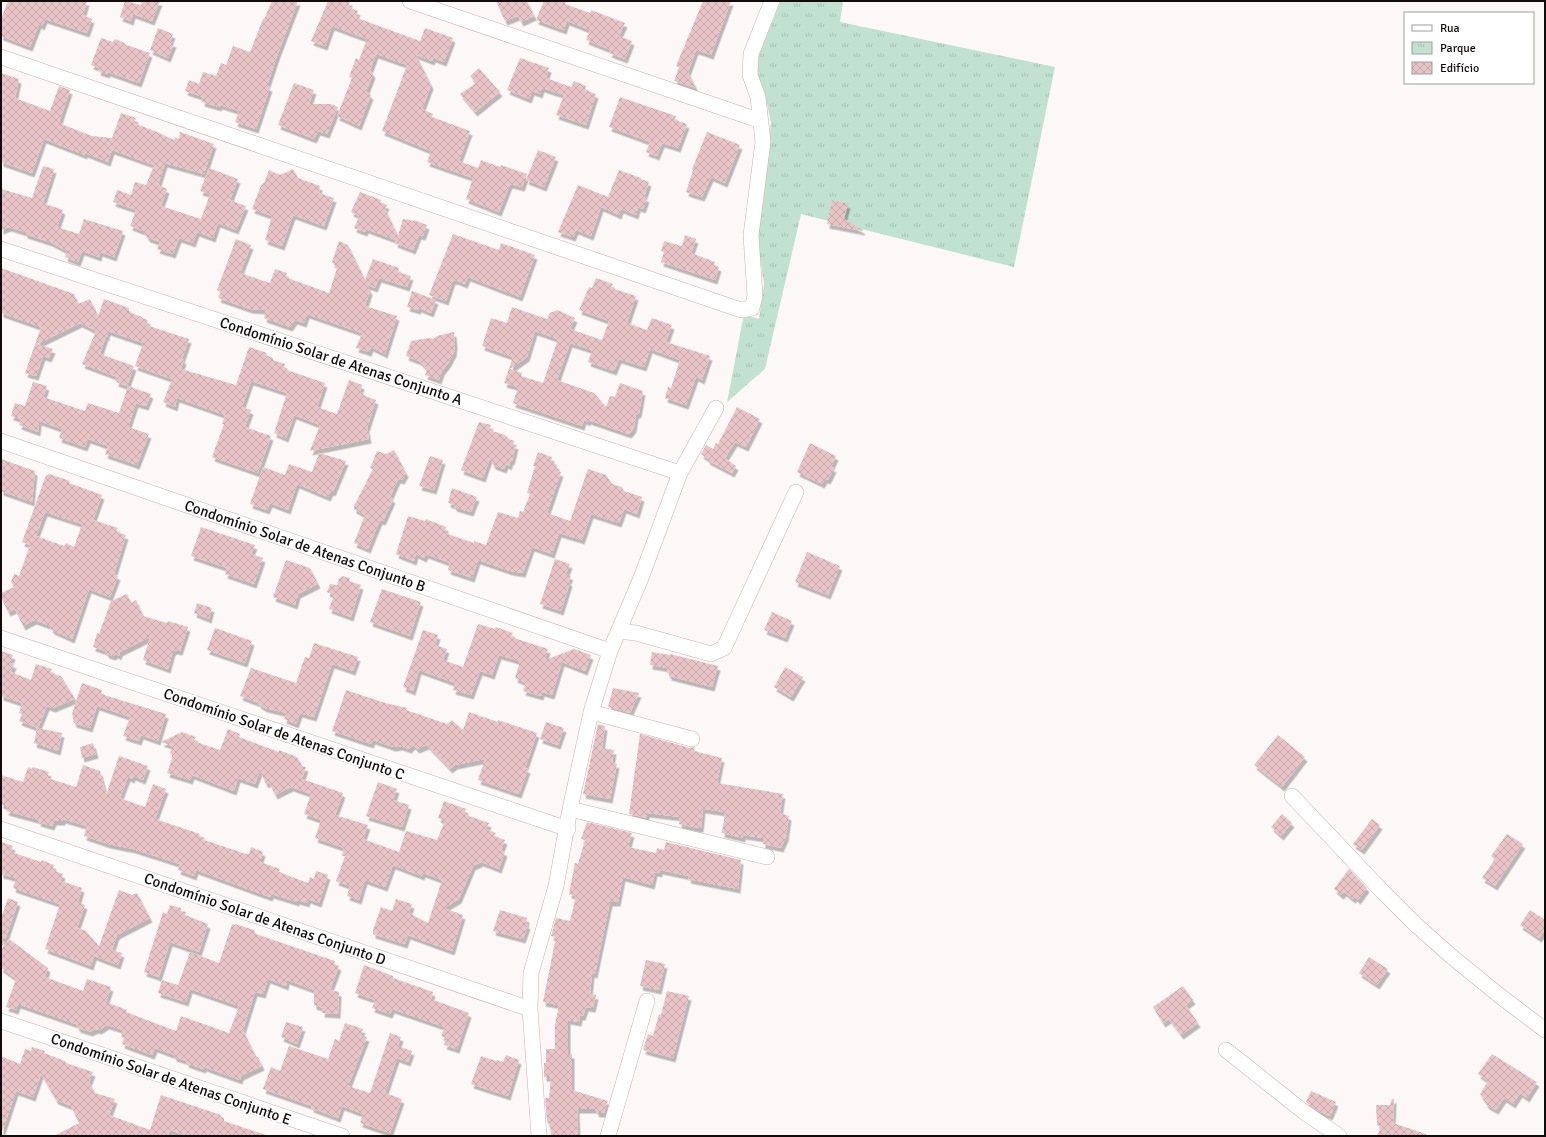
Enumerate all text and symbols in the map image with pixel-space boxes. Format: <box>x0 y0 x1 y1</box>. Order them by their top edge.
legend <box>1404 12 1534 84</box>
text: Rua <box>1440 21 1460 36</box>
text: Parque <box>1440 41 1476 56</box>
text: Edifício <box>1440 61 1479 76</box>
street label: Condomínio Solar de Atenas Conjunto A <box>218 313 464 409</box>
street label: Condomínio Solar de Atenas Conjunto B <box>182 496 428 596</box>
street label: Condomínio Solar de Atenas Conjunto C <box>161 684 407 784</box>
street label: Condomínio Solar de Atenas Conjunto D <box>142 869 388 969</box>
street label: Condomínio Solar de Atenas Conjunto E <box>48 1029 294 1129</box>

